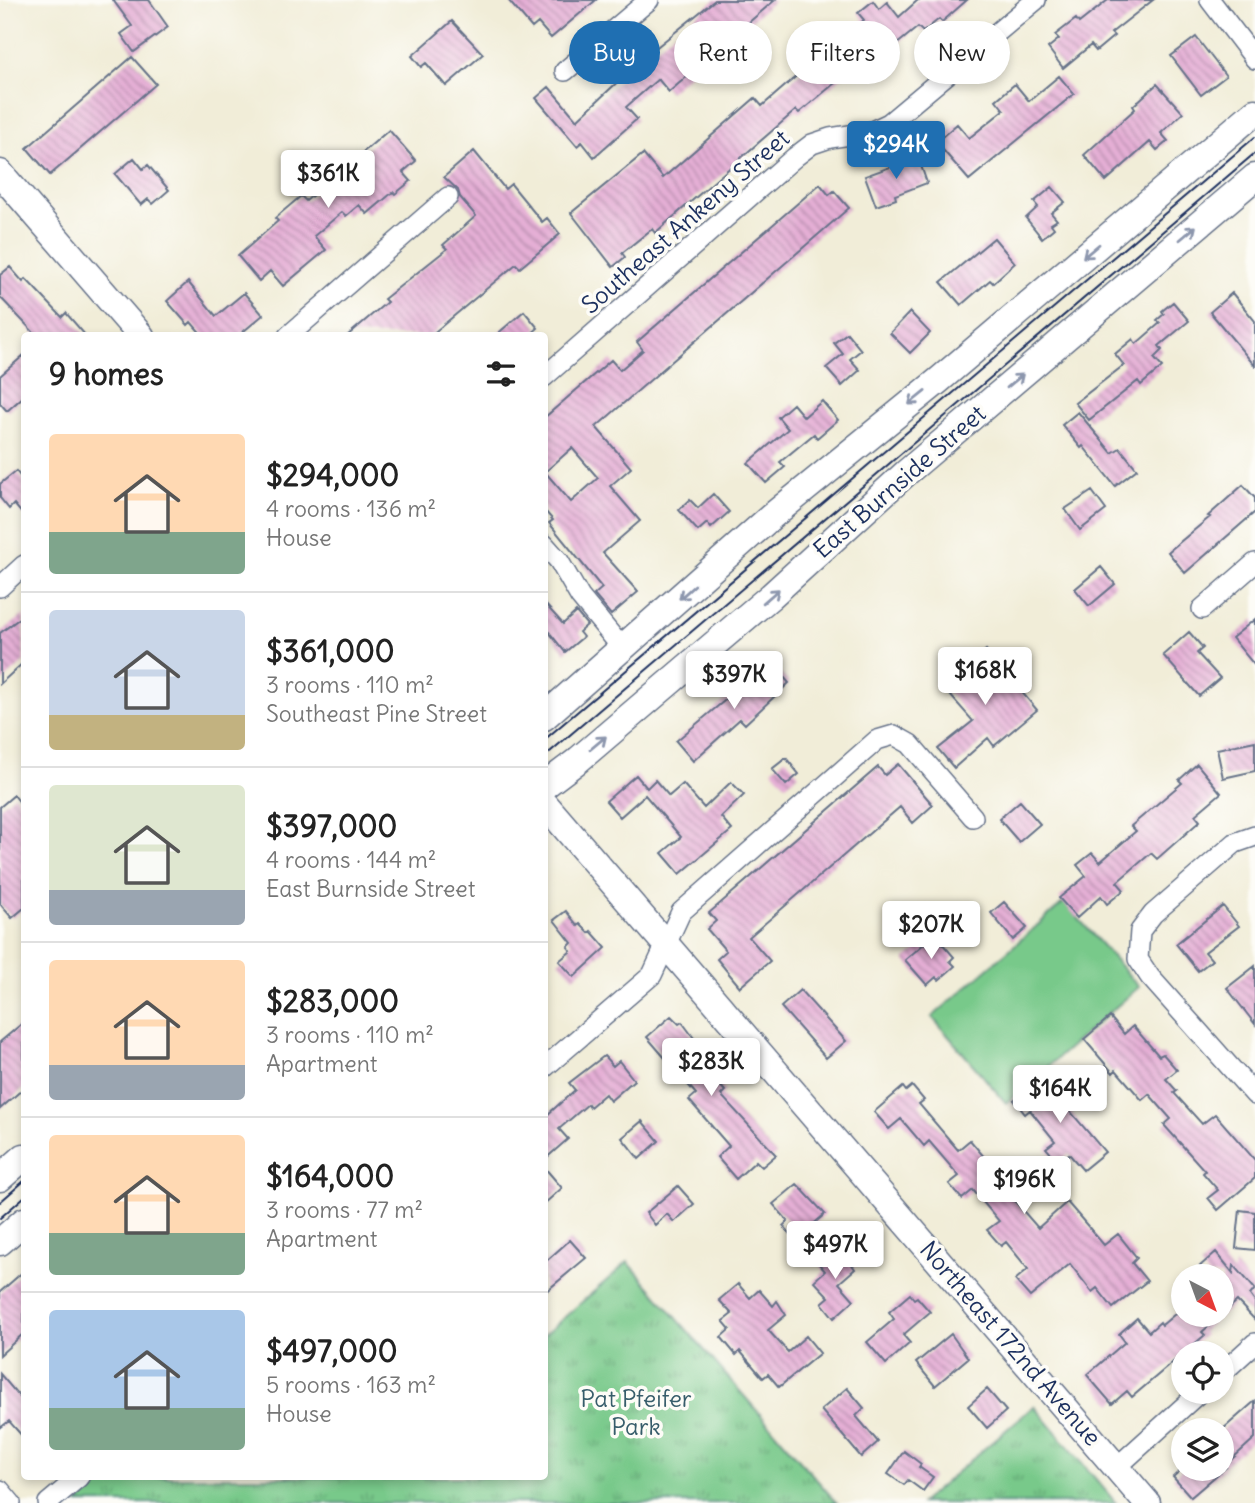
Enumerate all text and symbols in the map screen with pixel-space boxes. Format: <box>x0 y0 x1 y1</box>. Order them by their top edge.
chip: Buy <box>569 21 660 84</box>
chip: Rent <box>674 21 772 84</box>
chip: Filters <box>786 21 900 84</box>
chip: New <box>914 21 1010 84</box>
pin: $294K <box>847 122 945 181</box>
street label: Southeast Ankeny Street <box>575 123 795 319</box>
text: $294K <box>863 129 929 158</box>
pin: $361K <box>279 150 377 210</box>
text: $361K <box>297 158 359 187</box>
one-way arrow <box>1179 226 1197 241</box>
one-way arrow <box>1082 243 1100 259</box>
text: 9 homes <box>49 355 164 393</box>
icon: filters <box>482 355 520 393</box>
one-way arrow <box>1006 373 1024 389</box>
one-way arrow <box>909 390 927 406</box>
street label: East Burnside Street <box>807 398 991 564</box>
text: $294,000 <box>266 456 399 494</box>
icon: home <box>105 462 189 546</box>
text: 4 rooms · 136 m² <box>266 494 436 523</box>
text: House <box>266 523 332 552</box>
one-way arrow <box>678 584 696 600</box>
one-way arrow <box>761 588 779 604</box>
text: $361,000 <box>266 632 394 670</box>
icon: home <box>105 638 189 722</box>
pin: $168K <box>936 648 1034 707</box>
pin: $397K <box>685 652 783 711</box>
text: $168K <box>954 655 1016 684</box>
text: $397K <box>702 659 766 688</box>
text: 3 rooms · 110 m² <box>266 670 434 699</box>
text: Southeast Pine Street <box>266 699 487 728</box>
one-way arrow <box>588 736 606 751</box>
text: $397,000 <box>266 807 397 845</box>
icon: home <box>105 813 189 897</box>
text: 4 rooms · 144 m² <box>266 845 436 874</box>
text: East Burnside Street <box>266 874 475 903</box>
pin: $207K <box>882 902 980 961</box>
text: $207K <box>898 909 964 938</box>
text: $283,000 <box>266 982 399 1020</box>
icon: home <box>105 988 189 1072</box>
text: 3 rooms · 110 m² <box>266 1020 434 1049</box>
pin: $283K <box>662 1038 760 1098</box>
text: $283K <box>678 1046 744 1075</box>
text: Apartment <box>266 1049 378 1078</box>
pin: $164K <box>1011 1066 1109 1125</box>
text: $164K <box>1029 1073 1091 1102</box>
pin: $196K <box>975 1156 1073 1216</box>
text: $164,000 <box>266 1157 394 1195</box>
icon: home <box>105 1163 189 1247</box>
text: $196K <box>993 1164 1055 1193</box>
text: 3 rooms · 77 m² <box>266 1195 423 1224</box>
pin: $497K <box>786 1222 884 1281</box>
text: Apartment <box>266 1224 378 1253</box>
text: $497K <box>803 1229 867 1258</box>
street label: Northeast 172nd Avenue <box>914 1234 1108 1452</box>
north arrow <box>1171 1264 1234 1326</box>
map controls <box>1171 1264 1234 1481</box>
text: $497,000 <box>266 1332 397 1370</box>
icon: home <box>105 1338 189 1422</box>
button: locate <box>1171 1341 1234 1404</box>
text: 5 rooms · 163 m² <box>266 1370 436 1399</box>
park label: Pat Pfeifer Park <box>580 1383 692 1441</box>
text: House <box>266 1399 332 1428</box>
button: layers <box>1171 1418 1234 1481</box>

